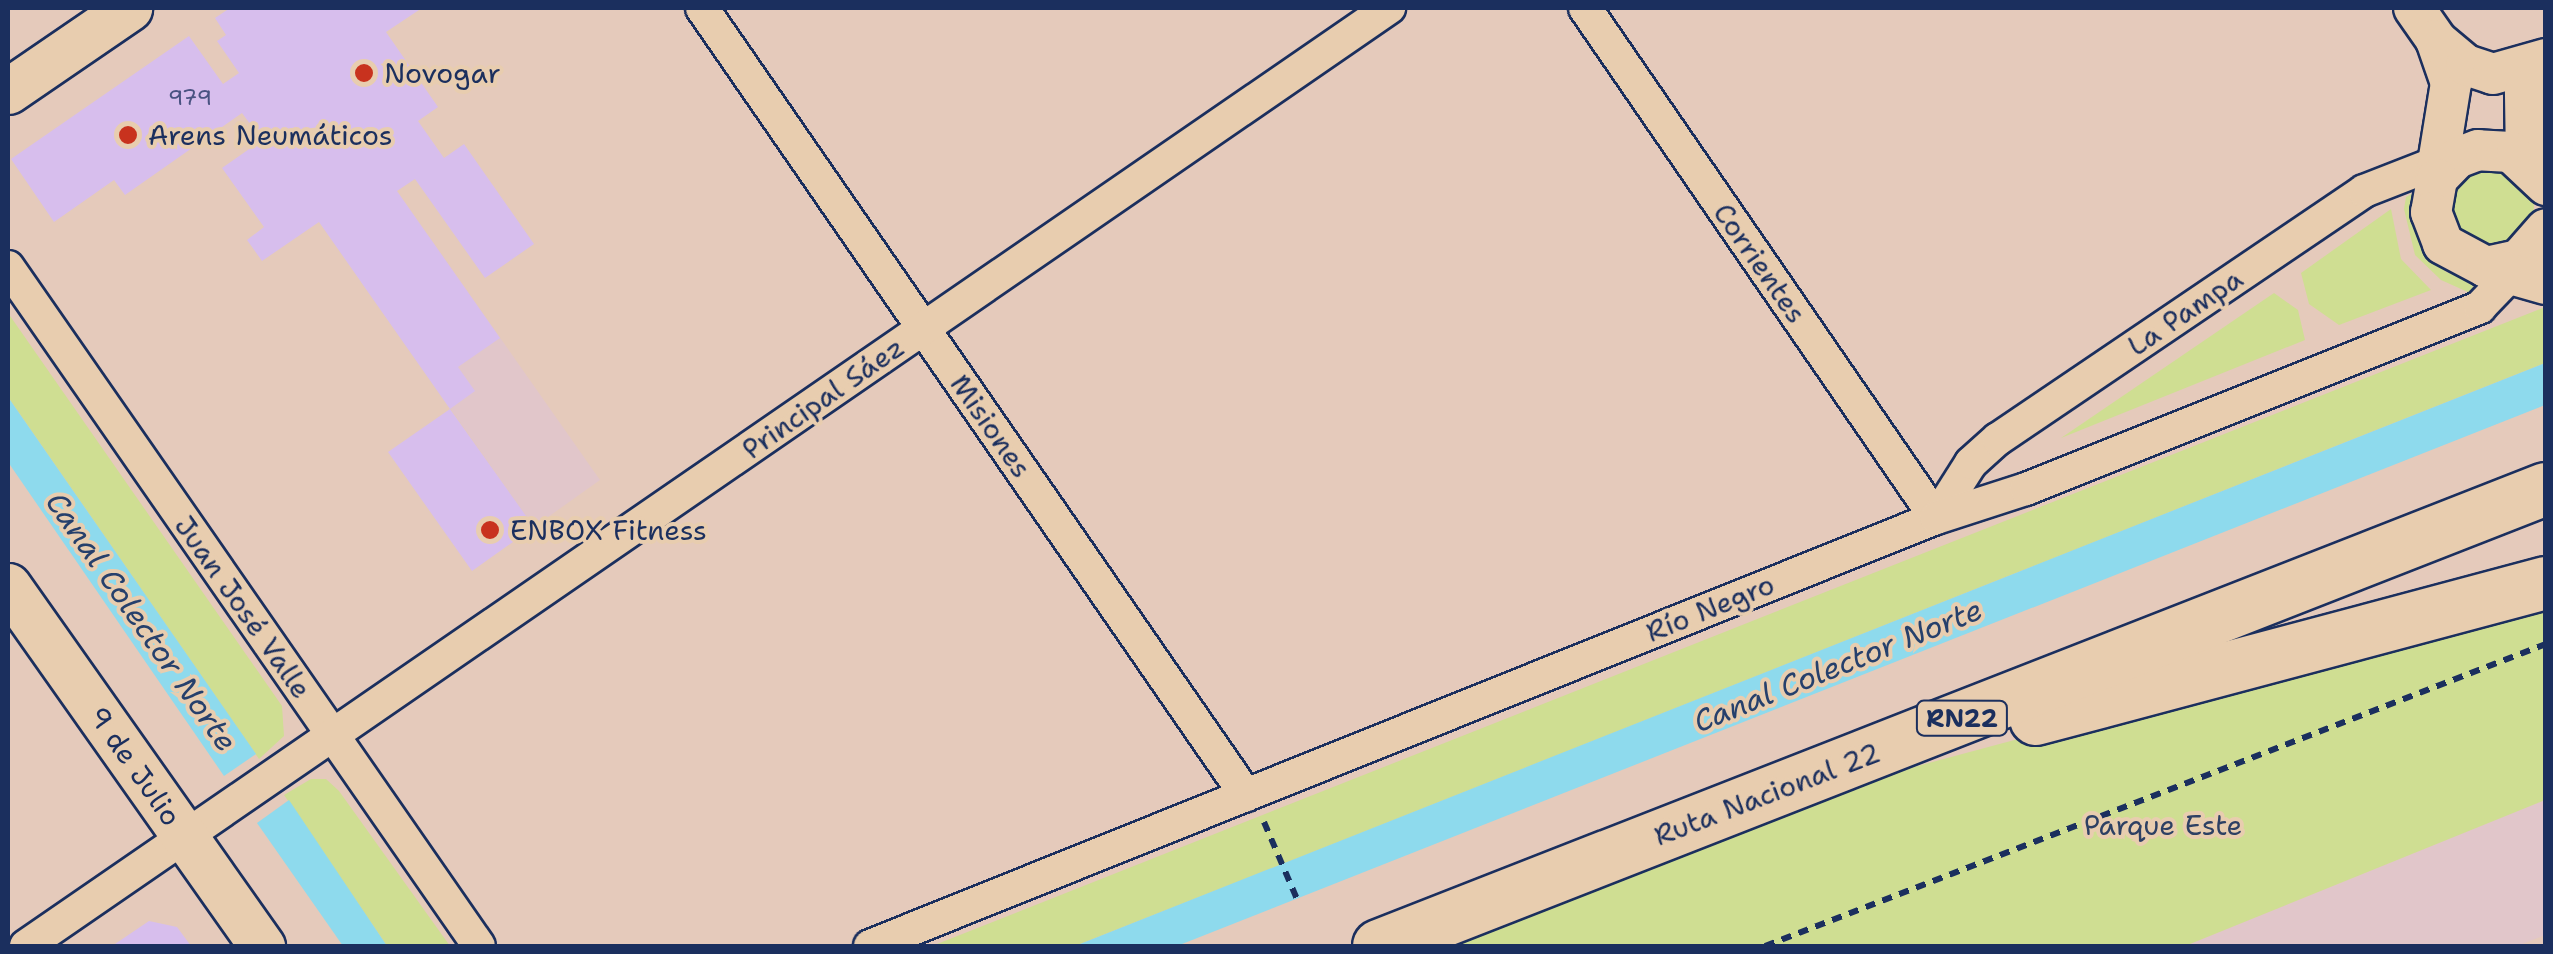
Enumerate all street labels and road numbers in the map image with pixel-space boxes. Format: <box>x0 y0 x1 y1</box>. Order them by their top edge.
street label: Corrientes <box>1707 197 1813 329</box>
street label: La Pampa <box>2121 261 2249 363</box>
street label: Principal Sáez <box>736 330 910 466</box>
street label: Misiones <box>943 368 1039 484</box>
street label: Juan José Valle <box>168 509 318 705</box>
street label: Río Negro <box>1641 567 1779 649</box>
road number: RN22 <box>1914 698 2010 738</box>
street label: 9 de Julio <box>82 700 188 832</box>
street label: Ruta Nacional 22 <box>1649 735 1885 853</box>

